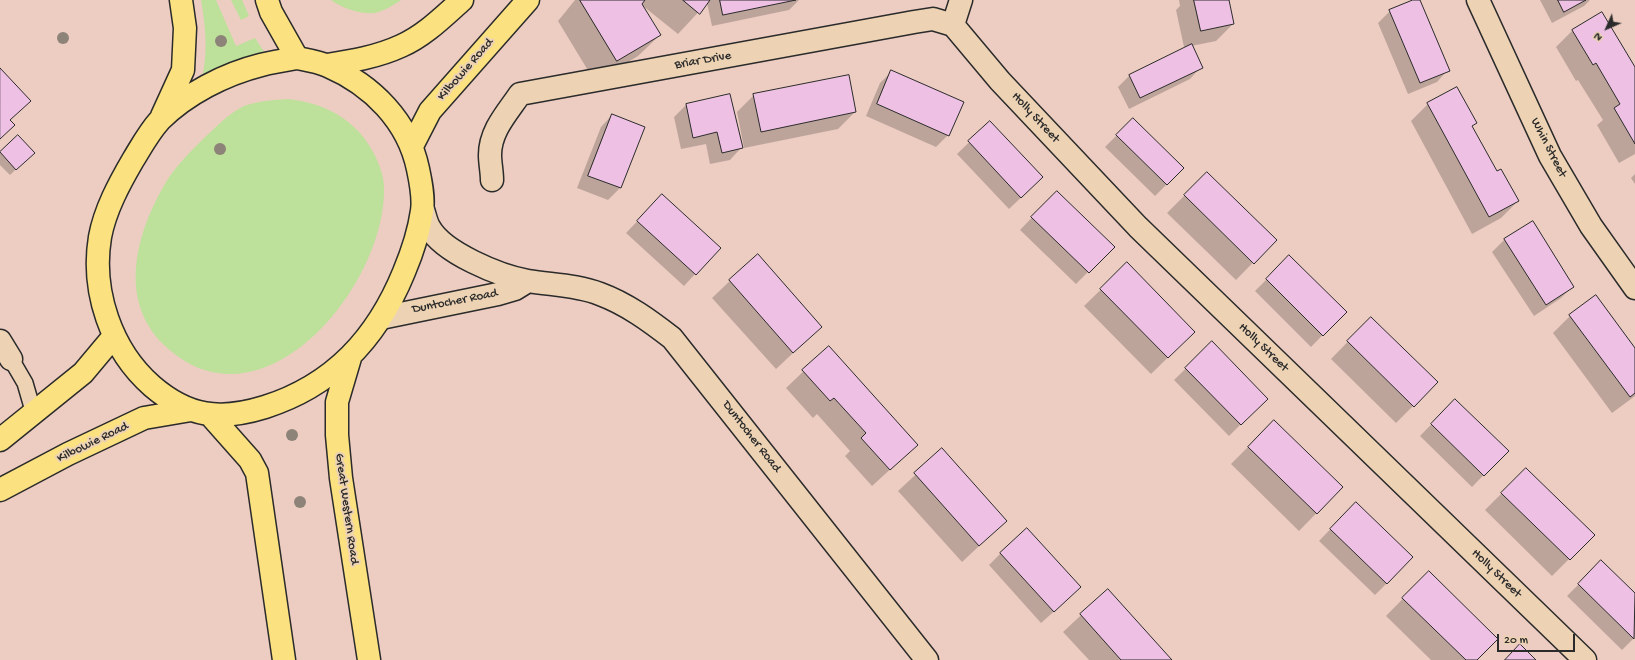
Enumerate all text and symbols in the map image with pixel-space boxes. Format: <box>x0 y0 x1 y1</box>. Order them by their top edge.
north arrow <box>1587 8 1627 48</box>
text: N <box>1592 30 1605 43</box>
street label: Kilbowie Road <box>435 36 497 104</box>
street label: Briar Drive <box>673 48 733 74</box>
street label: Holly Street <box>1007 89 1063 147</box>
street label: Whin Street <box>1526 116 1570 180</box>
street label: Duntocher Road <box>411 286 499 318</box>
street label: Holly Street <box>1235 320 1291 376</box>
street label: Duntocher Road <box>718 398 784 476</box>
street label: Kilbowie Road <box>55 419 131 467</box>
street label: Great Western Road <box>330 452 362 566</box>
street label: Holly Street <box>1468 546 1524 602</box>
scale bar <box>1499 626 1577 652</box>
text: 20 m <box>1504 634 1528 648</box>

